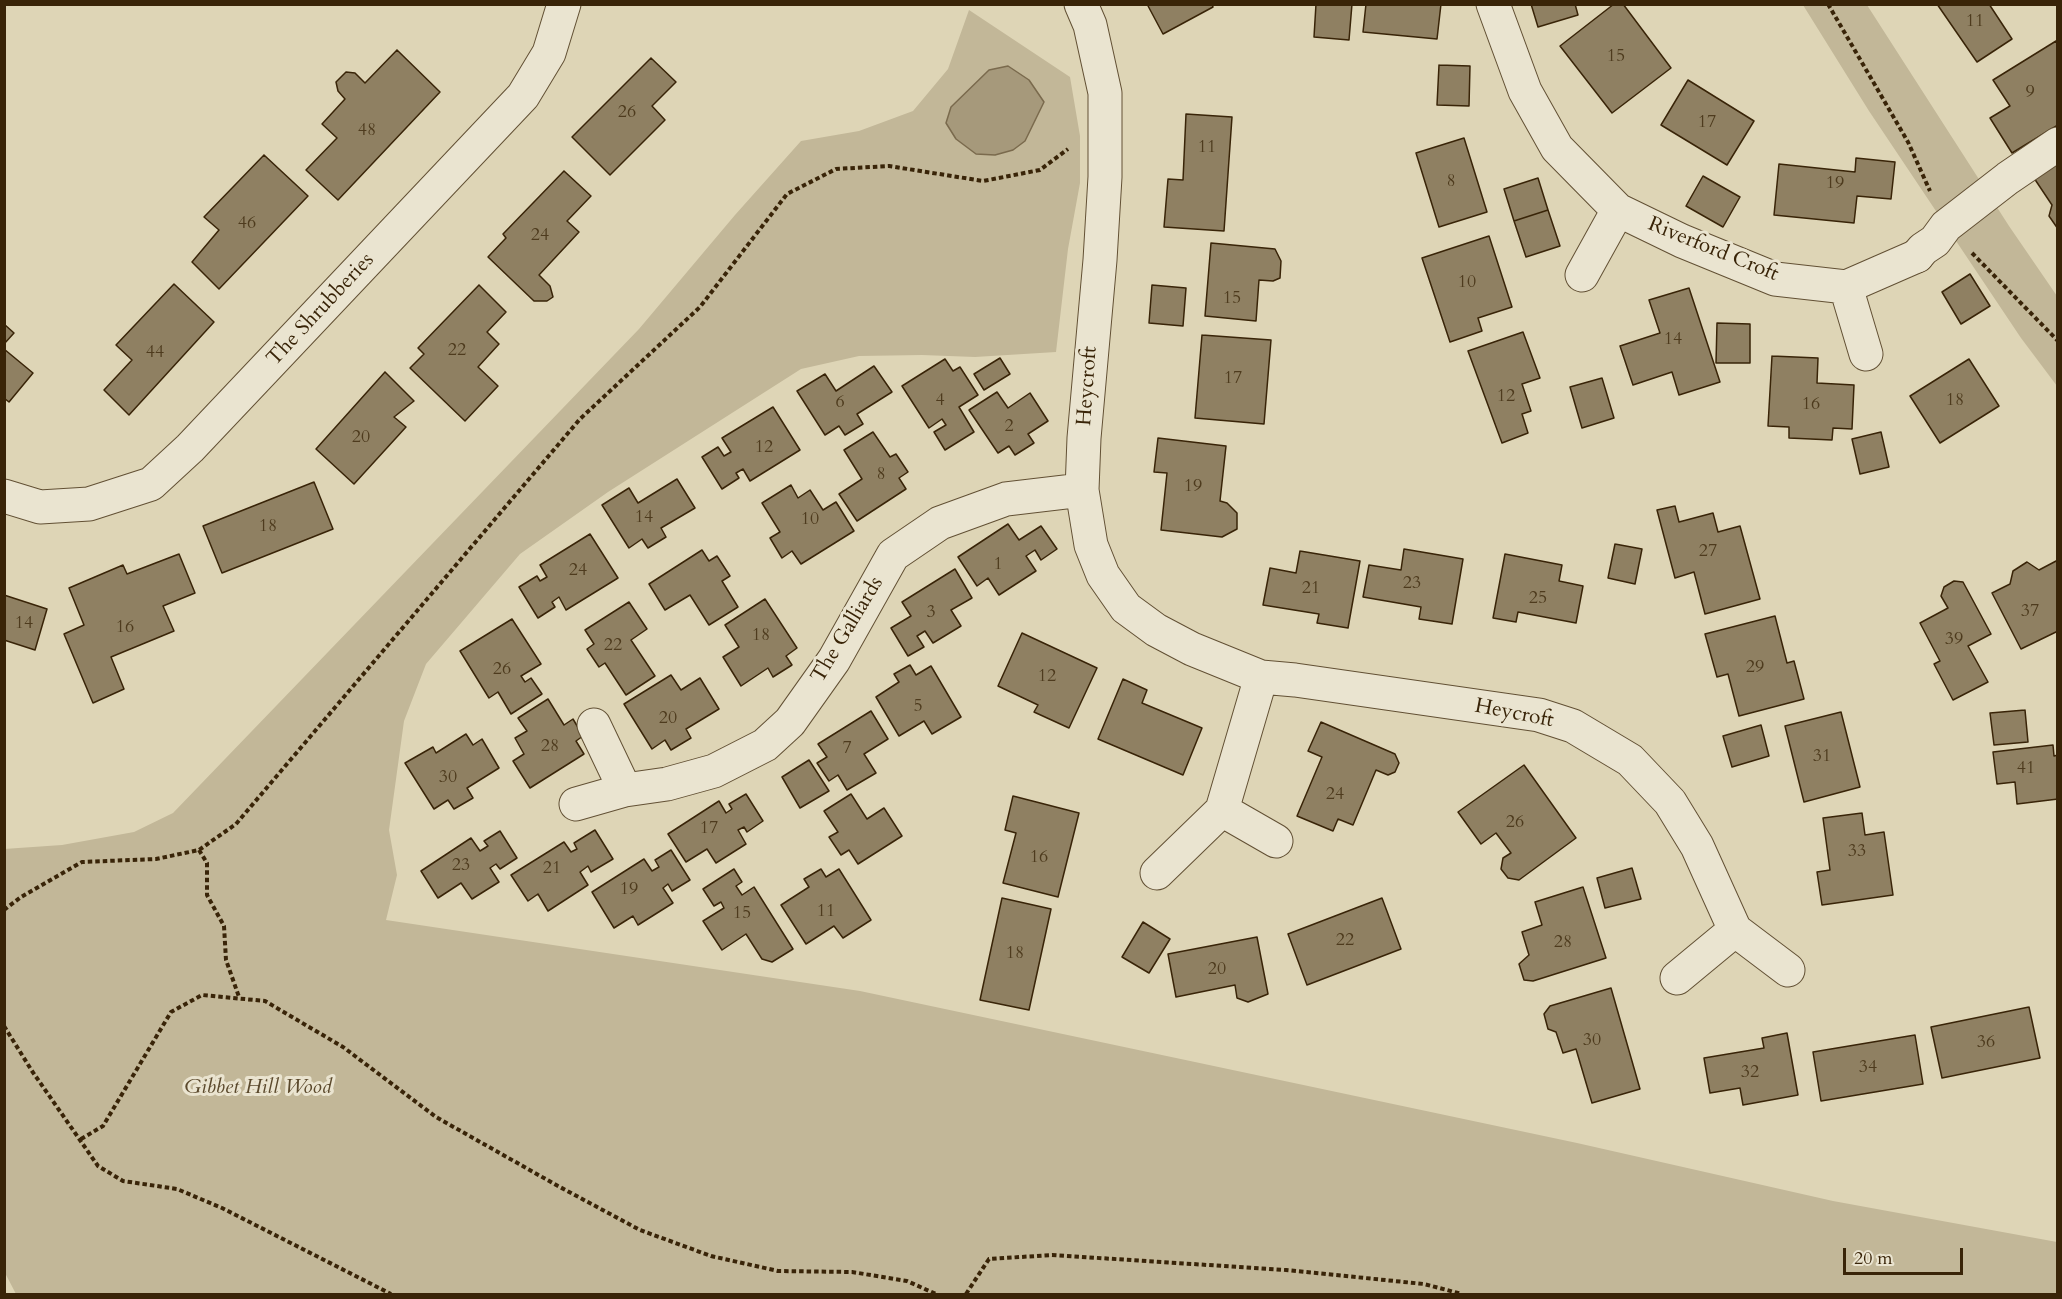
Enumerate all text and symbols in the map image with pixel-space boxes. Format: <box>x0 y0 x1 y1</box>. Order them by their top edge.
house number: 11 <box>1966 11 1984 33</box>
house number: 15 <box>1607 46 1625 68</box>
house number: 9 <box>2025 82 2035 104</box>
house number: 26 <box>618 102 636 124</box>
house number: 17 <box>1698 112 1716 134</box>
house number: 48 <box>358 120 376 142</box>
house number: 11 <box>1198 137 1216 159</box>
house number: 8 <box>1446 171 1456 193</box>
house number: 19 <box>1826 173 1844 195</box>
street label: Riverford Croft <box>1644 212 1782 288</box>
house number: 46 <box>238 213 256 235</box>
house number: 24 <box>531 225 549 247</box>
street label: The Shrubberies <box>262 248 380 372</box>
house number: 10 <box>1458 272 1476 294</box>
house number: 15 <box>1223 288 1241 310</box>
house number: 14 <box>1664 329 1682 351</box>
house number: 22 <box>448 340 466 362</box>
house number: 44 <box>146 342 164 364</box>
street label: Heycroft <box>1073 345 1103 427</box>
house number: 17 <box>1224 368 1242 390</box>
house number: 12 <box>1497 386 1515 408</box>
house number: 4 <box>935 390 945 412</box>
house number: 18 <box>1946 390 1964 412</box>
house number: 6 <box>835 392 845 414</box>
house number: 16 <box>1802 394 1820 416</box>
house number: 2 <box>1004 416 1014 438</box>
house number: 20 <box>352 427 370 449</box>
house number: 12 <box>755 437 773 459</box>
house number: 8 <box>876 464 886 486</box>
house number: 19 <box>1184 476 1202 498</box>
house number: 14 <box>635 507 653 529</box>
house number: 10 <box>801 509 819 531</box>
house number: 18 <box>259 516 277 538</box>
house number: 27 <box>1699 541 1717 563</box>
house number: 1 <box>993 554 1003 576</box>
house number: 24 <box>569 560 587 582</box>
street label: The Galliards <box>806 572 890 688</box>
house number: 23 <box>1403 573 1421 595</box>
house number: 21 <box>1302 578 1320 600</box>
house number: 25 <box>1529 588 1547 610</box>
house number: 37 <box>2021 601 2039 623</box>
house number: 3 <box>926 602 936 624</box>
house number: 14 <box>15 613 33 635</box>
house number: 16 <box>116 617 134 639</box>
house number: 18 <box>752 625 770 647</box>
house number: 39 <box>1945 629 1963 651</box>
house number: 22 <box>604 635 622 657</box>
house number: 29 <box>1746 657 1764 679</box>
house number: 26 <box>493 659 511 681</box>
house number: 12 <box>1038 666 1056 688</box>
street label: Heycroft <box>1472 694 1556 734</box>
house number: 5 <box>913 696 923 718</box>
house number: 20 <box>659 708 677 730</box>
house number: 28 <box>541 736 559 758</box>
house number: 7 <box>842 738 852 760</box>
house number: 31 <box>1813 746 1831 768</box>
house number: 41 <box>2017 758 2035 780</box>
house number: 30 <box>439 767 457 789</box>
house number: 24 <box>1326 784 1344 806</box>
house number: 26 <box>1506 812 1524 834</box>
house number: 17 <box>700 818 718 840</box>
house number: 33 <box>1848 841 1866 863</box>
house number: 16 <box>1030 847 1048 869</box>
house number: 23 <box>452 855 470 877</box>
house number: 21 <box>543 858 561 880</box>
house number: 19 <box>620 879 638 901</box>
house number: 11 <box>817 901 835 923</box>
house number: 15 <box>733 903 751 925</box>
house number: 22 <box>1336 930 1354 952</box>
house number: 28 <box>1554 932 1572 954</box>
house number: 18 <box>1006 943 1024 965</box>
house number: 20 <box>1208 959 1226 981</box>
house number: 30 <box>1583 1030 1601 1052</box>
house number: 36 <box>1977 1032 1995 1054</box>
house number: 34 <box>1859 1057 1877 1079</box>
house number: 32 <box>1741 1062 1759 1084</box>
park label: Gibbet Hill Wood <box>184 1075 332 1101</box>
scale bar <box>1846 1236 1966 1274</box>
text: 20 m <box>1854 1246 1893 1271</box>

